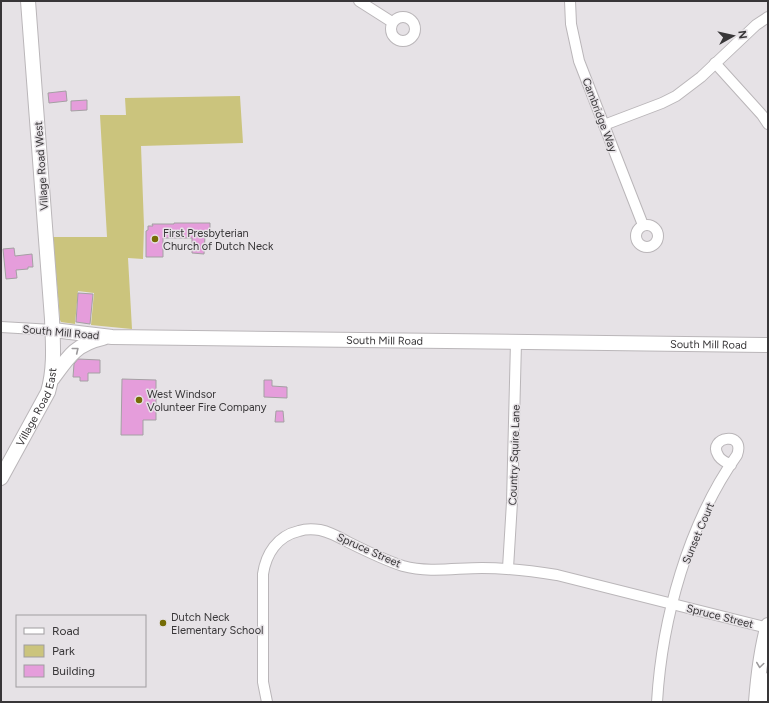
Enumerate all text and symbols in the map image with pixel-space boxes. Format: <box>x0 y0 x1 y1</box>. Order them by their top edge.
north arrow <box>713 16 753 56</box>
text: N <box>735 30 749 40</box>
street label: Cambridge Way <box>579 76 620 154</box>
street label: Village Road West <box>32 121 51 211</box>
place label: First Presbyterian Church of Dutch Neck <box>163 227 274 253</box>
marker: First Presbyterian Church of Dutch Neck <box>150 234 160 244</box>
street label: South Mill Road <box>22 323 100 342</box>
street label: South Mill Road <box>346 334 423 348</box>
street label: South Mill Road <box>670 338 747 352</box>
one-way arrow <box>71 348 79 355</box>
street label: Village Road East <box>14 367 59 449</box>
place label: West Windsor Volunteer Fire Company <box>147 388 267 414</box>
marker: West Windsor Volunteer Fire Company <box>134 395 144 405</box>
street label: Country Squire Lane <box>506 404 523 506</box>
street label: Sunset Court <box>680 501 717 566</box>
street label: Spruce Street <box>335 531 403 570</box>
street label: Spruce Street <box>685 602 755 631</box>
place label: Dutch Neck Elementary School <box>171 611 263 637</box>
legend <box>16 615 146 687</box>
marker: Dutch Neck Elementary School <box>158 618 168 628</box>
text: Road <box>52 624 80 638</box>
text: Park <box>52 644 75 658</box>
one-way arrow <box>756 662 765 668</box>
text: Building <box>52 664 95 678</box>

